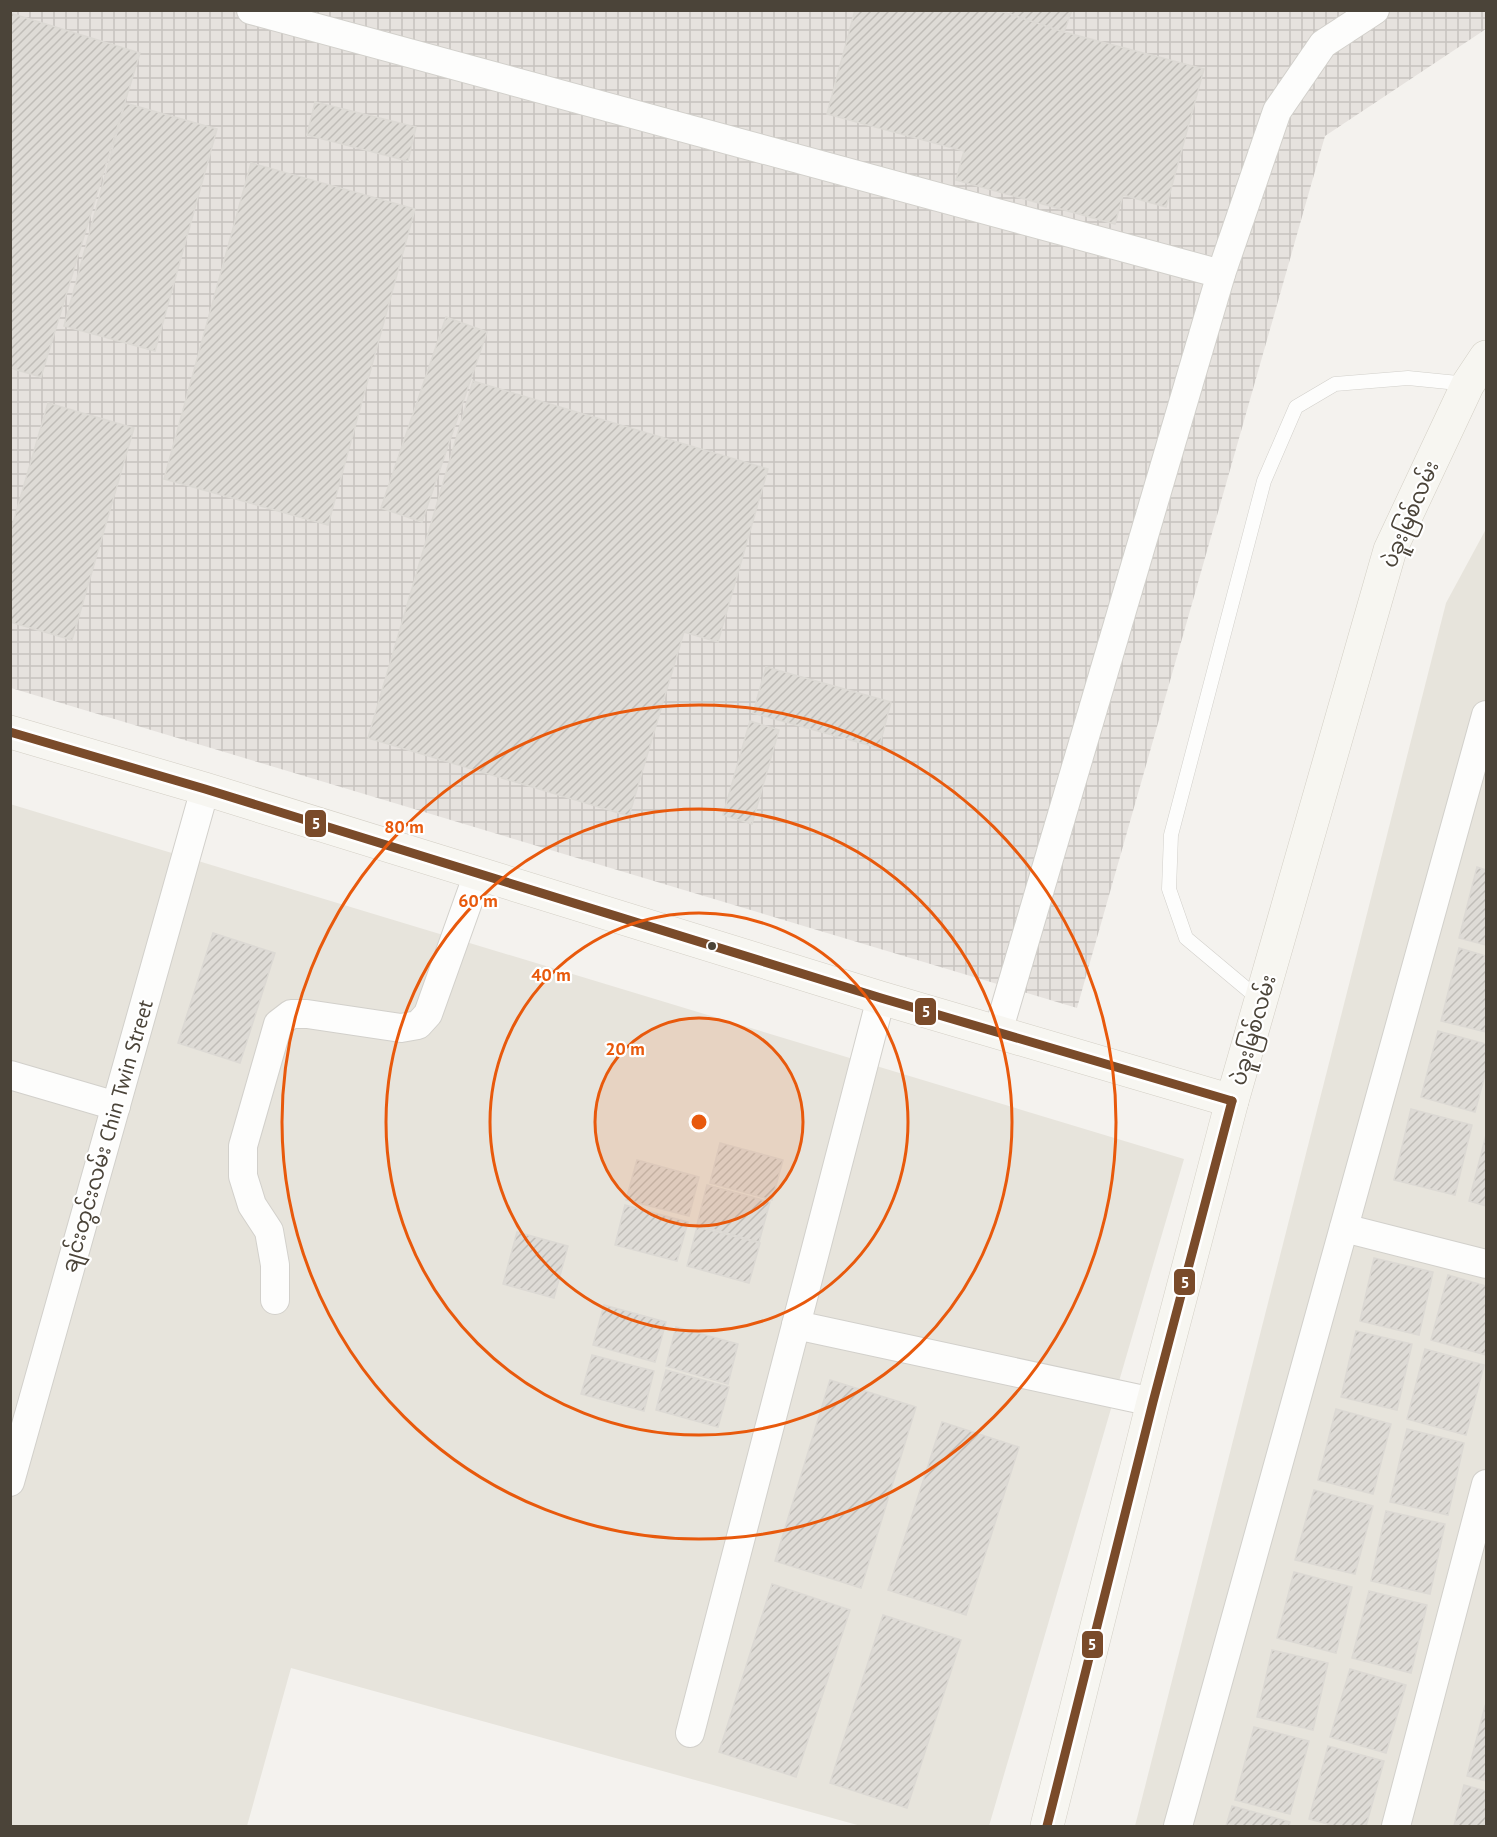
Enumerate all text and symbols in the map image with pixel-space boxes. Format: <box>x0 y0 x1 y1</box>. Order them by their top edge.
street label: ပဲခူးမြစ်လမ်း <box>1373 456 1448 573</box>
line badge: 5 <box>304 809 327 838</box>
text: 5 <box>311 813 321 833</box>
text: 80 m <box>384 815 424 838</box>
text: 60 m <box>458 889 498 912</box>
unlabelled marker <box>706 940 718 952</box>
text: 40 m <box>531 963 571 986</box>
street label: ပဲခူးမြစ်လမ်း <box>1222 971 1286 1090</box>
street label: ချင်းတွင်းလမ်း Chin Twin Street <box>53 996 164 1277</box>
line badge: 5 <box>914 997 937 1026</box>
text: 5 <box>921 1001 931 1021</box>
text: 20 m <box>605 1037 645 1060</box>
centre of rings <box>689 1112 709 1132</box>
line badge: 5 <box>1173 1268 1196 1296</box>
text: 5 <box>1180 1272 1190 1292</box>
line badge: 5 <box>1081 1630 1104 1659</box>
text: 5 <box>1087 1634 1097 1654</box>

